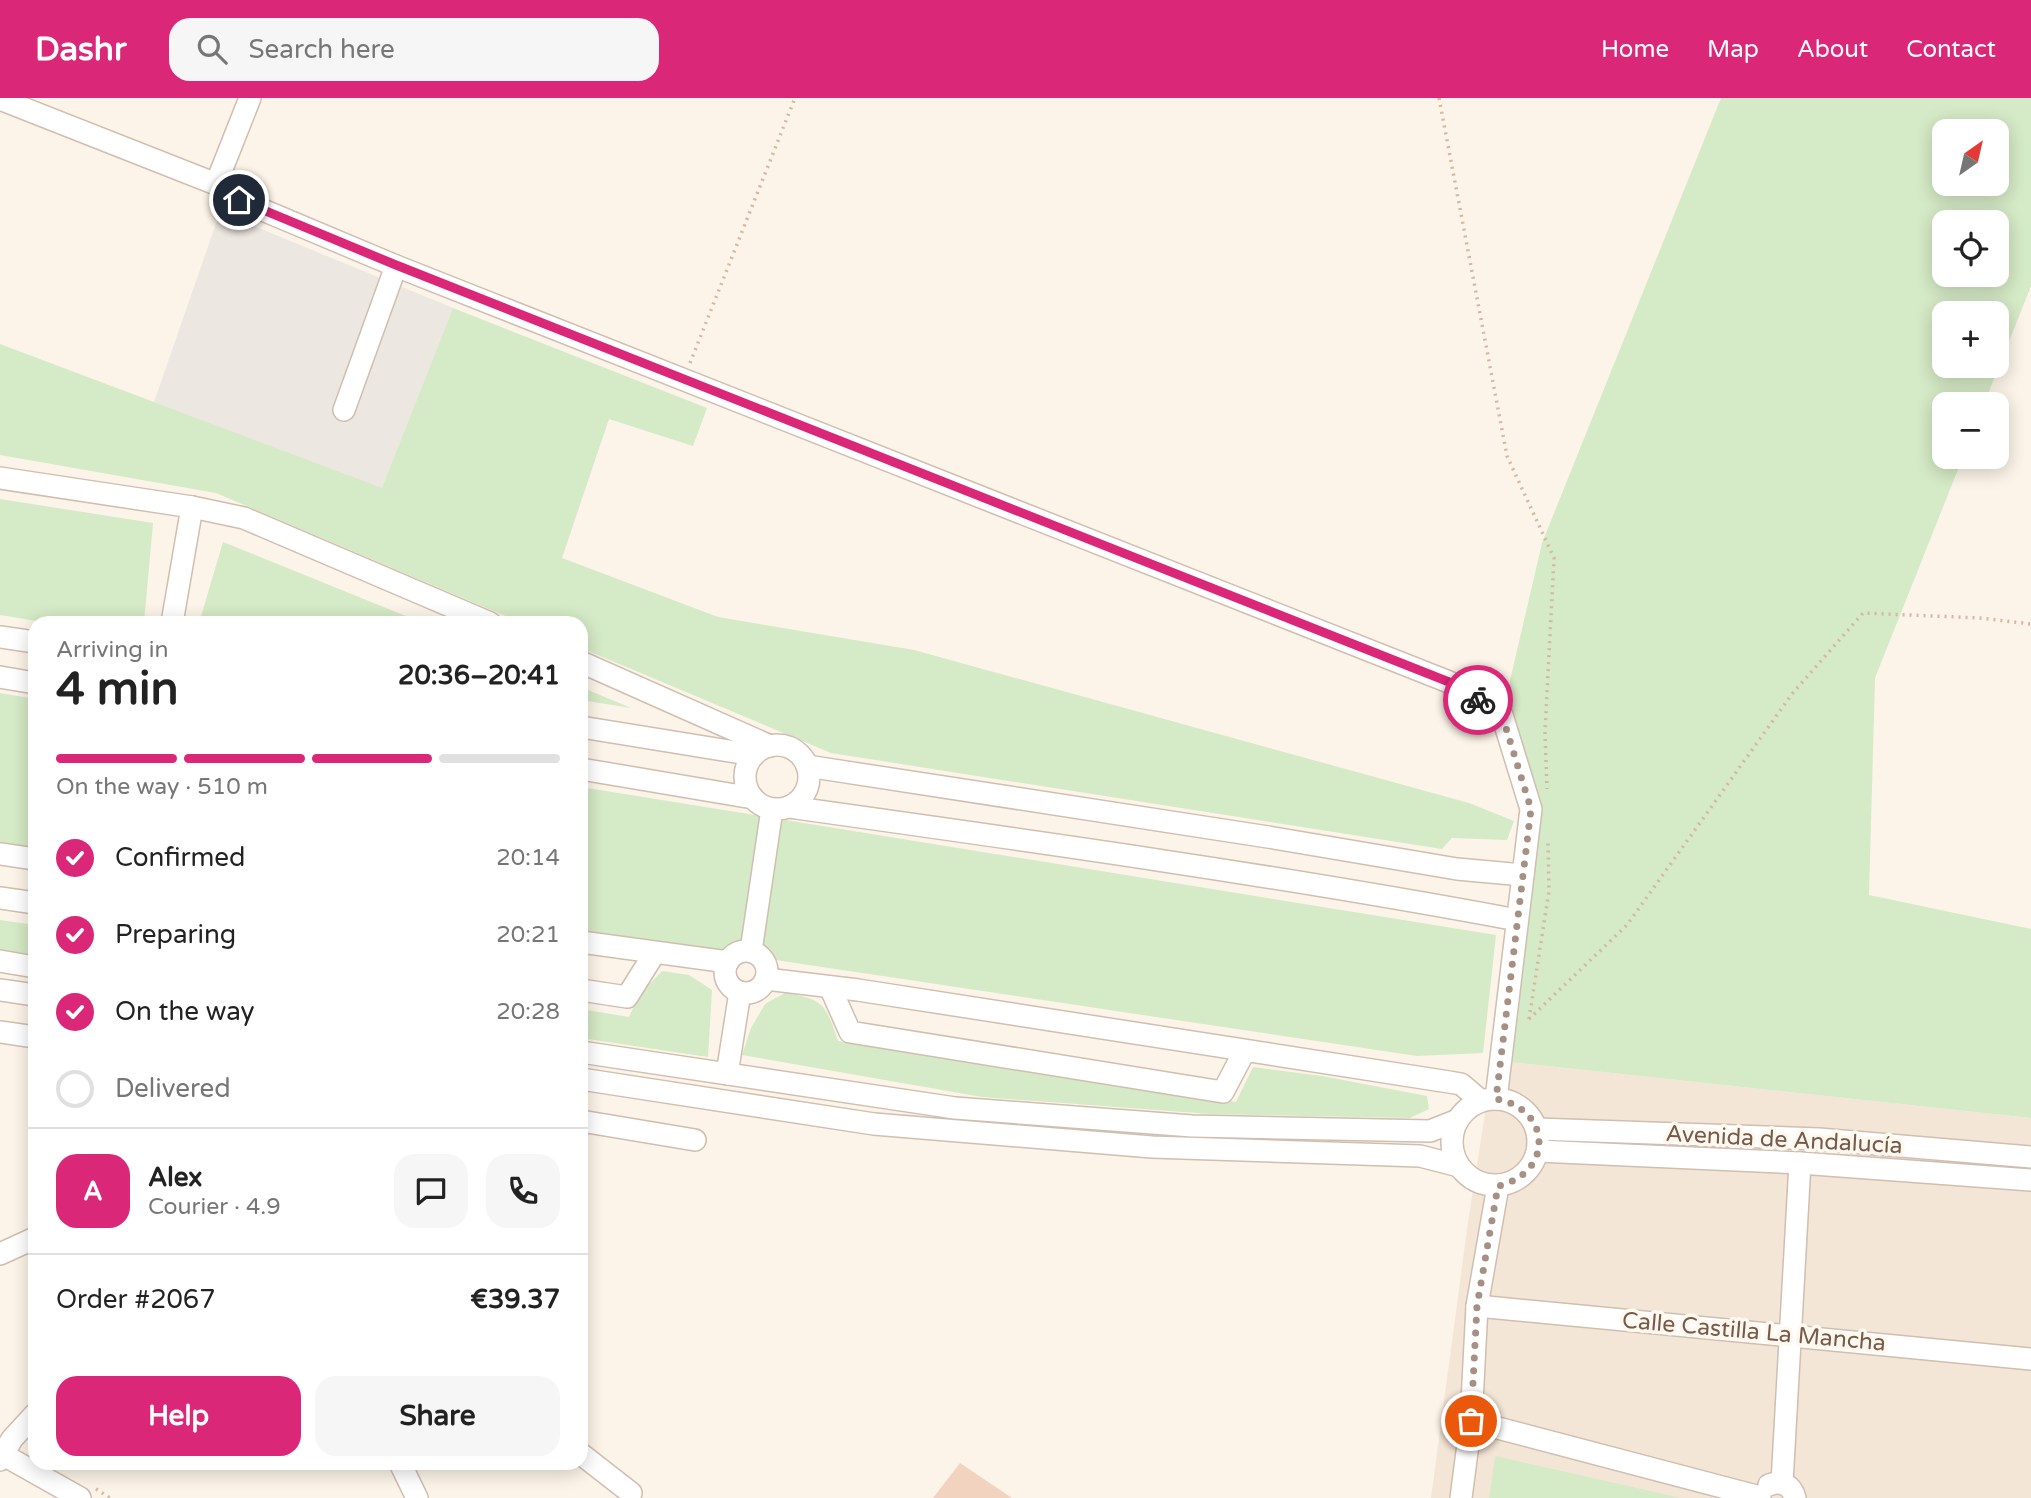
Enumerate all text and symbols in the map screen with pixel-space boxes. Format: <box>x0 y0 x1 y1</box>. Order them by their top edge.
search box <box>169 18 659 81</box>
text: Dashr <box>35 30 127 69</box>
icon: search <box>193 30 231 68</box>
text: Search here <box>249 34 395 65</box>
text: Home <box>1601 35 1669 64</box>
text: Map <box>1707 35 1759 64</box>
text: About <box>1797 35 1868 64</box>
text: Contact <box>1906 35 1996 64</box>
north arrow <box>1932 119 2009 196</box>
map controls <box>1932 119 2009 469</box>
pin <box>209 170 269 230</box>
icon: home <box>220 181 258 219</box>
button: locate <box>1932 210 2009 287</box>
button: + <box>1932 301 2009 378</box>
button: − <box>1932 392 2009 469</box>
text: Arriving in <box>56 636 169 664</box>
text: 20:36–20:41 <box>398 660 560 691</box>
text: 4 min <box>56 662 179 717</box>
courier <box>1443 665 1513 735</box>
icon: bike <box>1459 681 1497 719</box>
text: On the way · 510 m <box>56 773 268 801</box>
icon: check <box>56 839 94 877</box>
text: Confirmed <box>115 842 245 873</box>
text: 20:14 <box>496 844 560 872</box>
icon: check <box>56 916 94 954</box>
text: Preparing <box>115 919 236 950</box>
text: 20:21 <box>496 921 560 949</box>
icon: check <box>56 993 94 1031</box>
text: On the way <box>115 996 255 1027</box>
text: 20:28 <box>496 998 560 1026</box>
text: Delivered <box>115 1073 231 1104</box>
street label: Avenida de Andalucía <box>1665 1120 1903 1160</box>
button: chat <box>394 1154 468 1228</box>
button: phone <box>486 1154 560 1228</box>
text: Alex <box>148 1162 202 1193</box>
text: A <box>83 1176 103 1207</box>
text: Courier · 4.9 <box>148 1193 281 1221</box>
text: Order #2067 <box>56 1284 216 1315</box>
text: €39.37 <box>470 1284 560 1315</box>
street label: Calle Castilla La Mancha <box>1621 1307 1887 1357</box>
button: Help <box>56 1376 301 1456</box>
button: Share <box>315 1376 560 1456</box>
pin <box>1441 1391 1501 1451</box>
icon: bag <box>1452 1402 1490 1440</box>

